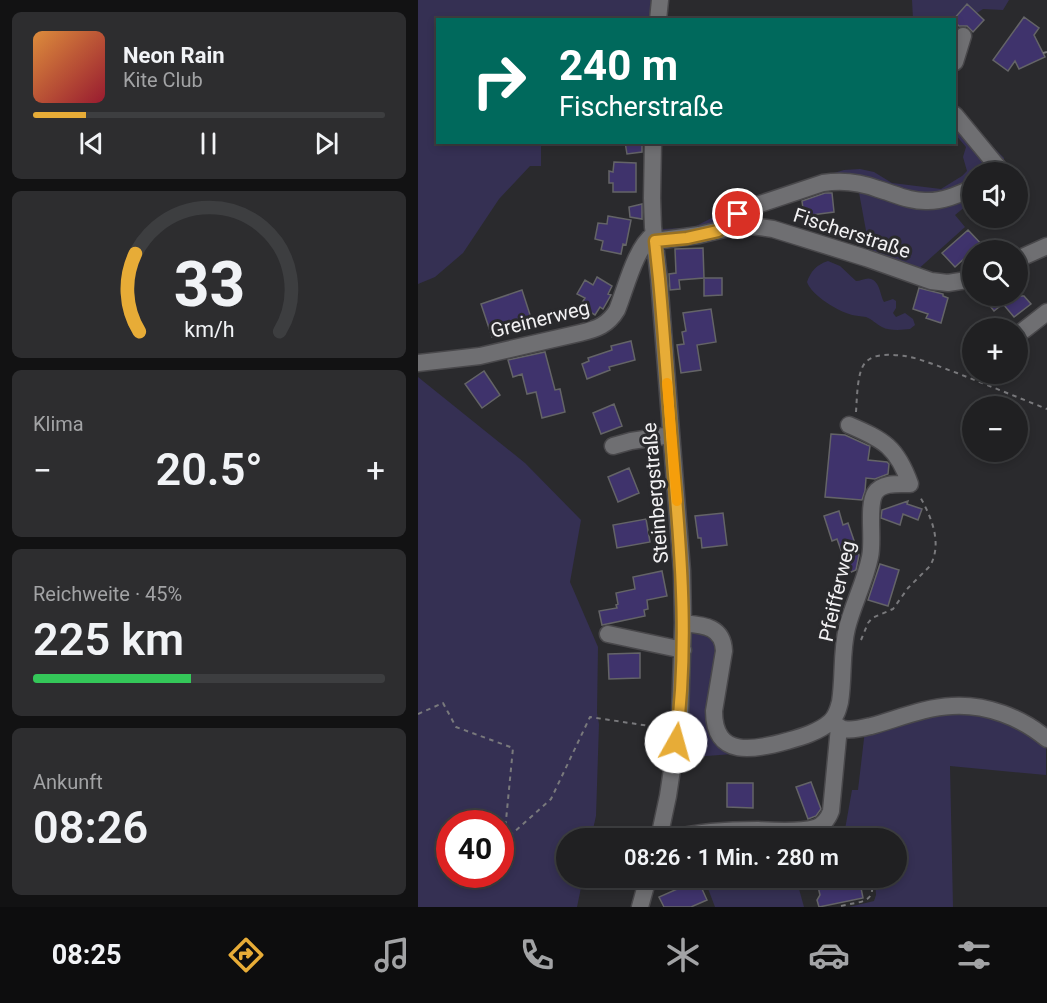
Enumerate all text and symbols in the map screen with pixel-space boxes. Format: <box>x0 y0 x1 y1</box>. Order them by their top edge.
text: 240 m <box>559 41 678 90</box>
icon: right <box>460 42 538 120</box>
text: Neon Rain <box>123 43 225 68</box>
text: Kite Club <box>123 68 203 92</box>
text: Fischerstraße <box>559 91 723 123</box>
icon: previous <box>75 127 108 160</box>
icon: pause <box>192 127 225 160</box>
icon: next <box>310 127 343 160</box>
map controls <box>962 162 1028 462</box>
button: sound <box>962 162 1028 228</box>
pin <box>712 188 763 239</box>
icon: arrive <box>721 197 754 230</box>
street label: Fischerstraße <box>790 203 914 263</box>
button: search <box>962 240 1028 306</box>
text: 33 <box>173 248 245 321</box>
street label: Greinerweg <box>488 295 592 343</box>
text: km/h <box>184 317 234 342</box>
button: + <box>962 318 1028 384</box>
button: − <box>962 396 1028 462</box>
text: Klima <box>33 412 84 436</box>
street label: Steinbergstraße <box>637 422 673 564</box>
text: 20.5° <box>155 443 263 496</box>
text: − <box>33 451 52 490</box>
text: + <box>366 451 385 490</box>
street label: Pfeifferweg <box>814 538 860 644</box>
text: Reichweite · 45% <box>33 582 182 606</box>
text: 225 km <box>33 613 184 666</box>
position arrow <box>644 710 708 774</box>
text: Ankunft <box>33 770 103 794</box>
text: 08:26 <box>33 801 148 854</box>
speed limit sign: 40 <box>436 810 514 888</box>
text: 08:26 · 1 Min. · 280 m <box>624 845 839 870</box>
icon: directions <box>225 934 267 976</box>
icon: music <box>371 934 413 976</box>
icon: phone <box>516 934 558 976</box>
icon: climate <box>662 934 704 976</box>
icon: car <box>808 934 850 976</box>
icon: filters <box>953 934 995 976</box>
text: 08:25 <box>52 939 121 971</box>

